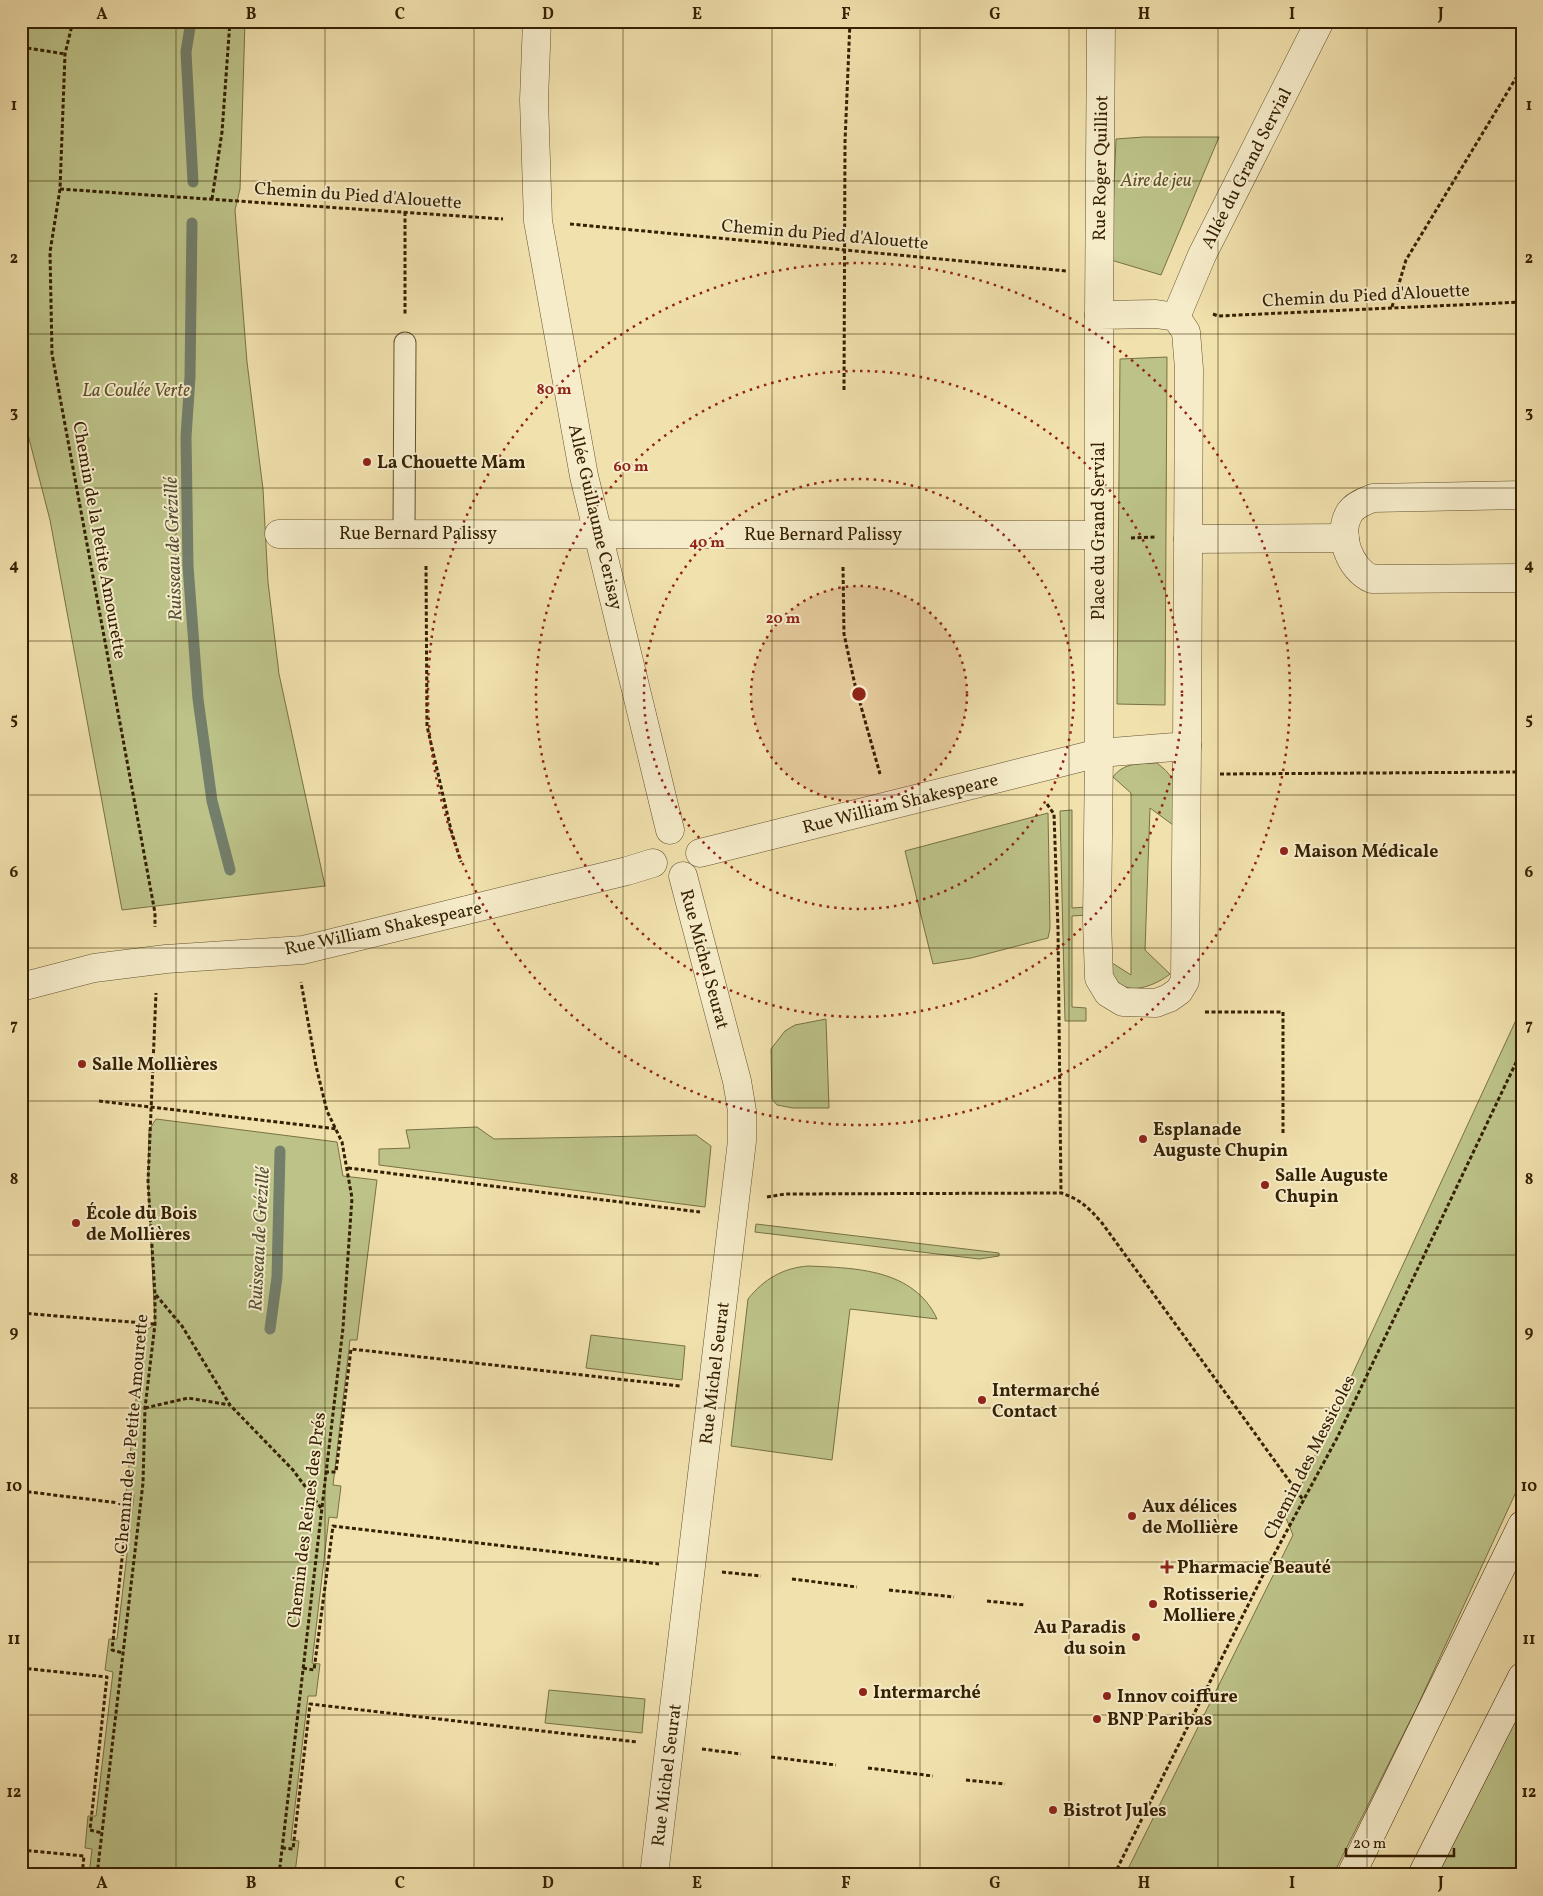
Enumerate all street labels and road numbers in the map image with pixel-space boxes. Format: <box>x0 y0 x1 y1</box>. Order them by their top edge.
street label: Allée du Grand Servial <box>1196 84 1299 253</box>
street label: Rue Roger Quilliot <box>1088 95 1115 241</box>
street label: Chemin du Pied d'Alouette <box>253 177 462 216</box>
street label: Chemin du Pied d'Alouette <box>720 214 929 257</box>
street label: Chemin du Pied d'Alouette <box>1262 279 1470 314</box>
street label: Chemin de la Petite Amourette <box>65 420 132 661</box>
street label: Allée Guillaume Cerisay <box>561 422 628 613</box>
street label: Place du Grand Servial <box>1087 442 1112 620</box>
street label: Rue Bernard Palissy <box>339 522 497 547</box>
street label: Rue Bernard Palissy <box>744 523 902 548</box>
street label: Rue William Shakespeare <box>800 768 1001 841</box>
street label: Rue Michel Seurat <box>673 887 734 1032</box>
street label: Rue William Shakespeare <box>282 896 484 963</box>
street label: Rue Michel Seurat <box>694 1300 737 1446</box>
street label: Chemin de la Petite Amourette <box>110 1313 155 1555</box>
street label: Chemin des Messicoles <box>1258 1371 1363 1544</box>
street label: Chemin des Reines des Prés <box>282 1411 333 1630</box>
street label: Rue Michel Seurat <box>646 1702 689 1848</box>

